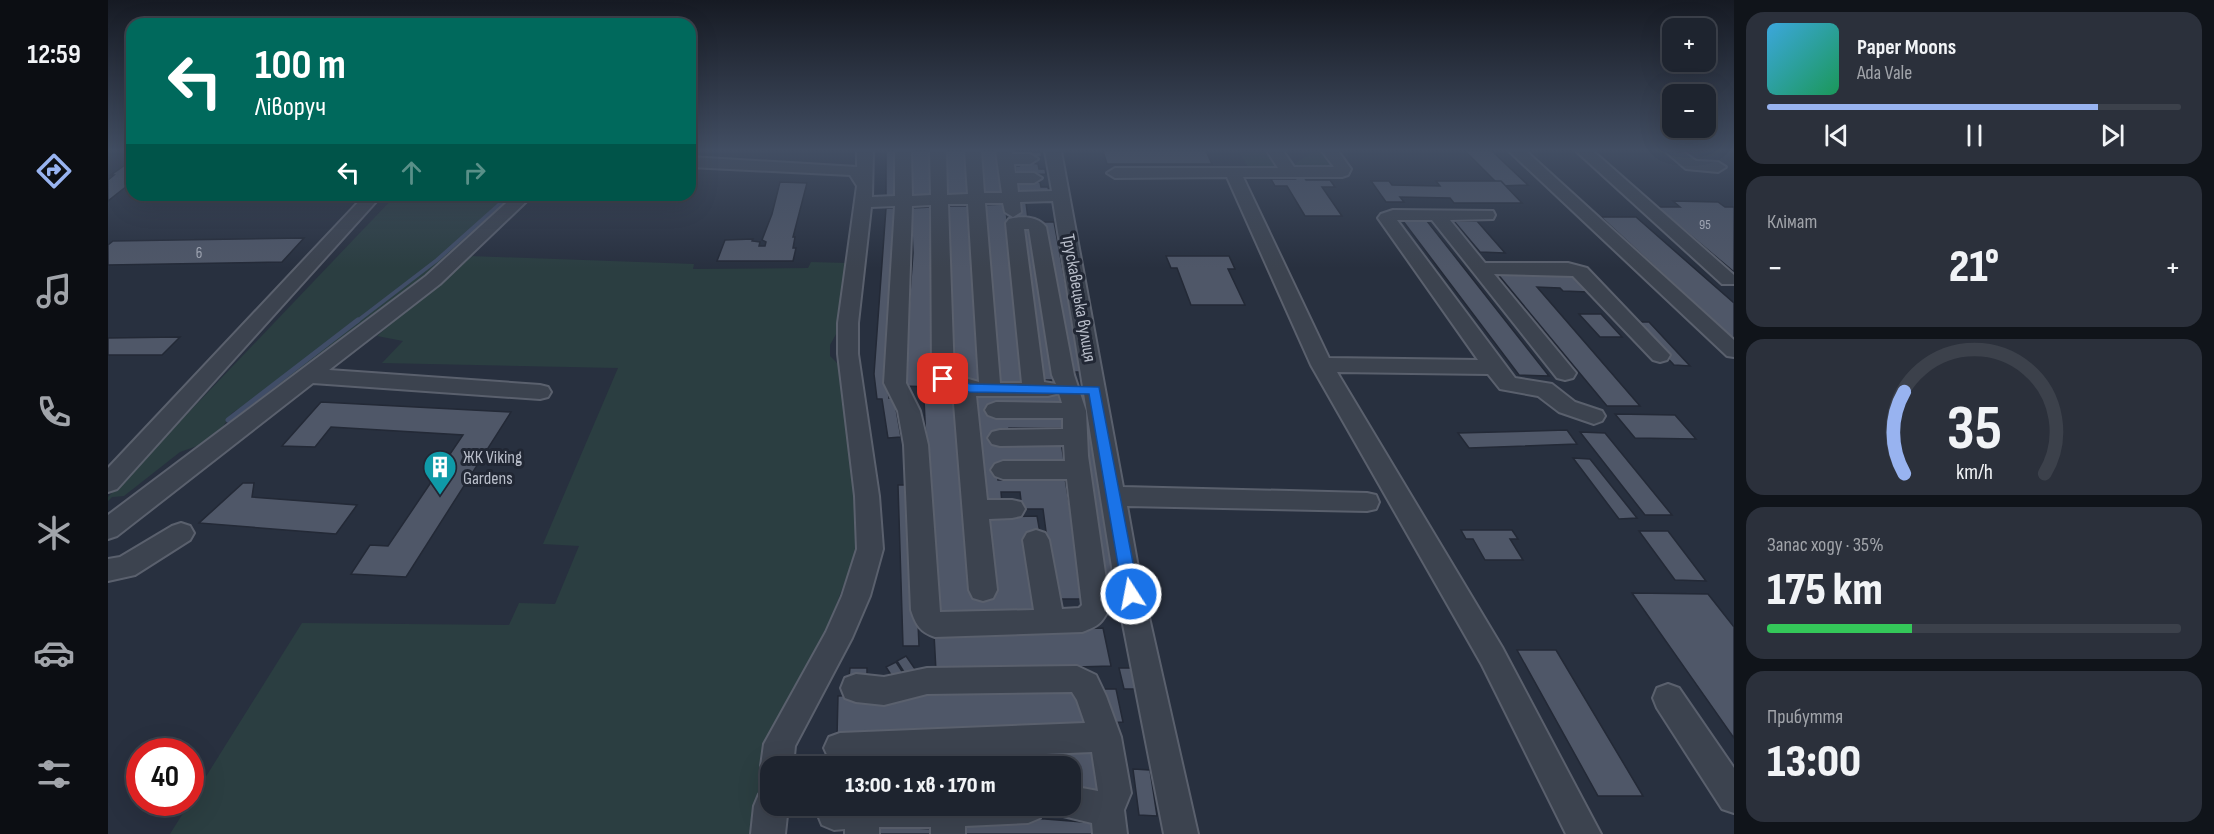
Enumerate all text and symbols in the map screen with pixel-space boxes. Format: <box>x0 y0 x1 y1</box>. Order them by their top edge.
map controls <box>1662 18 1716 138</box>
button: + <box>1662 18 1716 72</box>
text: Paper Moons <box>1857 34 1956 61</box>
text: 12:59 <box>27 39 81 71</box>
text: 100 m <box>255 40 346 91</box>
icon: left <box>156 42 234 120</box>
text: Ada Vale <box>1857 61 1912 85</box>
button: − <box>1662 84 1716 138</box>
text: Ліворуч <box>255 91 326 123</box>
icon: previous <box>1820 119 1853 152</box>
icon: pause <box>1958 119 1991 152</box>
icon: next <box>2096 119 2129 152</box>
icon: directions <box>33 150 75 192</box>
icon: left <box>332 156 365 189</box>
icon: ahead <box>395 156 428 189</box>
icon: right <box>458 156 491 189</box>
text: Клімат <box>1767 210 1817 234</box>
house number: 95 <box>1699 216 1711 233</box>
street label: Трускавецька вулиця <box>1057 232 1101 364</box>
text: 21° <box>1949 240 1999 295</box>
house number: 6 <box>196 244 202 263</box>
text: − <box>1767 248 1783 288</box>
text: + <box>2165 248 2181 288</box>
icon: music <box>33 270 75 312</box>
pin <box>917 353 968 404</box>
icon: arrive <box>926 362 959 395</box>
icon: phone <box>33 391 75 433</box>
text: 35 <box>1946 392 2002 467</box>
place label: ЖК Viking Gardens <box>463 447 522 489</box>
building icon: ЖК Viking Gardens <box>422 449 458 496</box>
text: km/h <box>1955 460 1993 485</box>
icon: climate <box>33 512 75 554</box>
text: Запас ходу · 35% <box>1767 533 1884 557</box>
position arrow <box>1099 562 1163 626</box>
text: 175 km <box>1767 563 1883 618</box>
icon: car <box>33 632 75 674</box>
text: Прибуття <box>1767 705 1843 729</box>
text: 13:00 <box>1767 735 1861 790</box>
speed limit sign: 40 <box>126 738 204 816</box>
icon: filters <box>33 753 75 795</box>
text: 13:00 · 1 хв · 170 m <box>845 772 996 799</box>

